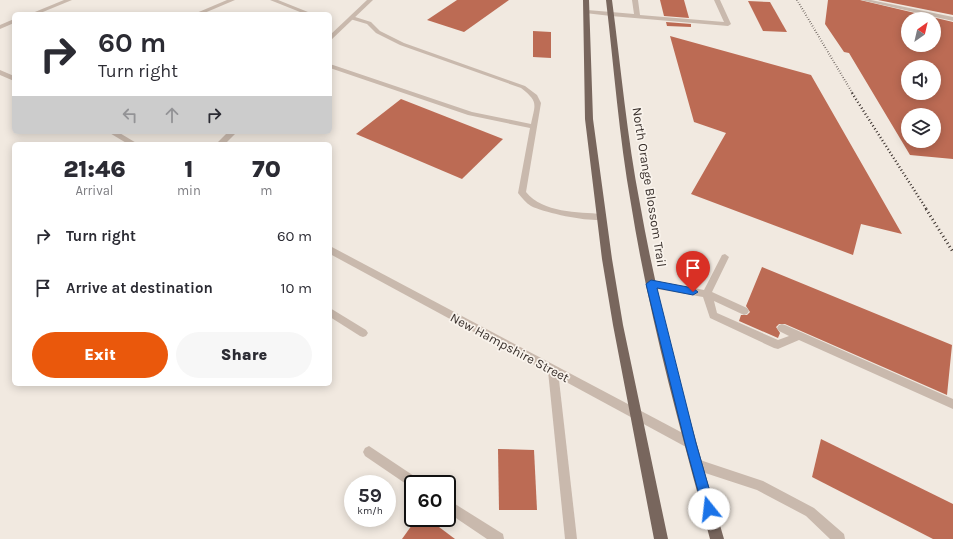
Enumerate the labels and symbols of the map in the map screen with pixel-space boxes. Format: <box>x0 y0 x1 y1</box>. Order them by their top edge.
north arrow <box>901 12 941 52</box>
street label: North Orange Blossom Trail <box>629 106 670 268</box>
pin <box>676 251 710 292</box>
street label: New Hampshire Street <box>448 310 572 385</box>
speed limit sign: 60 <box>404 475 456 527</box>
position arrow <box>688 488 730 530</box>

